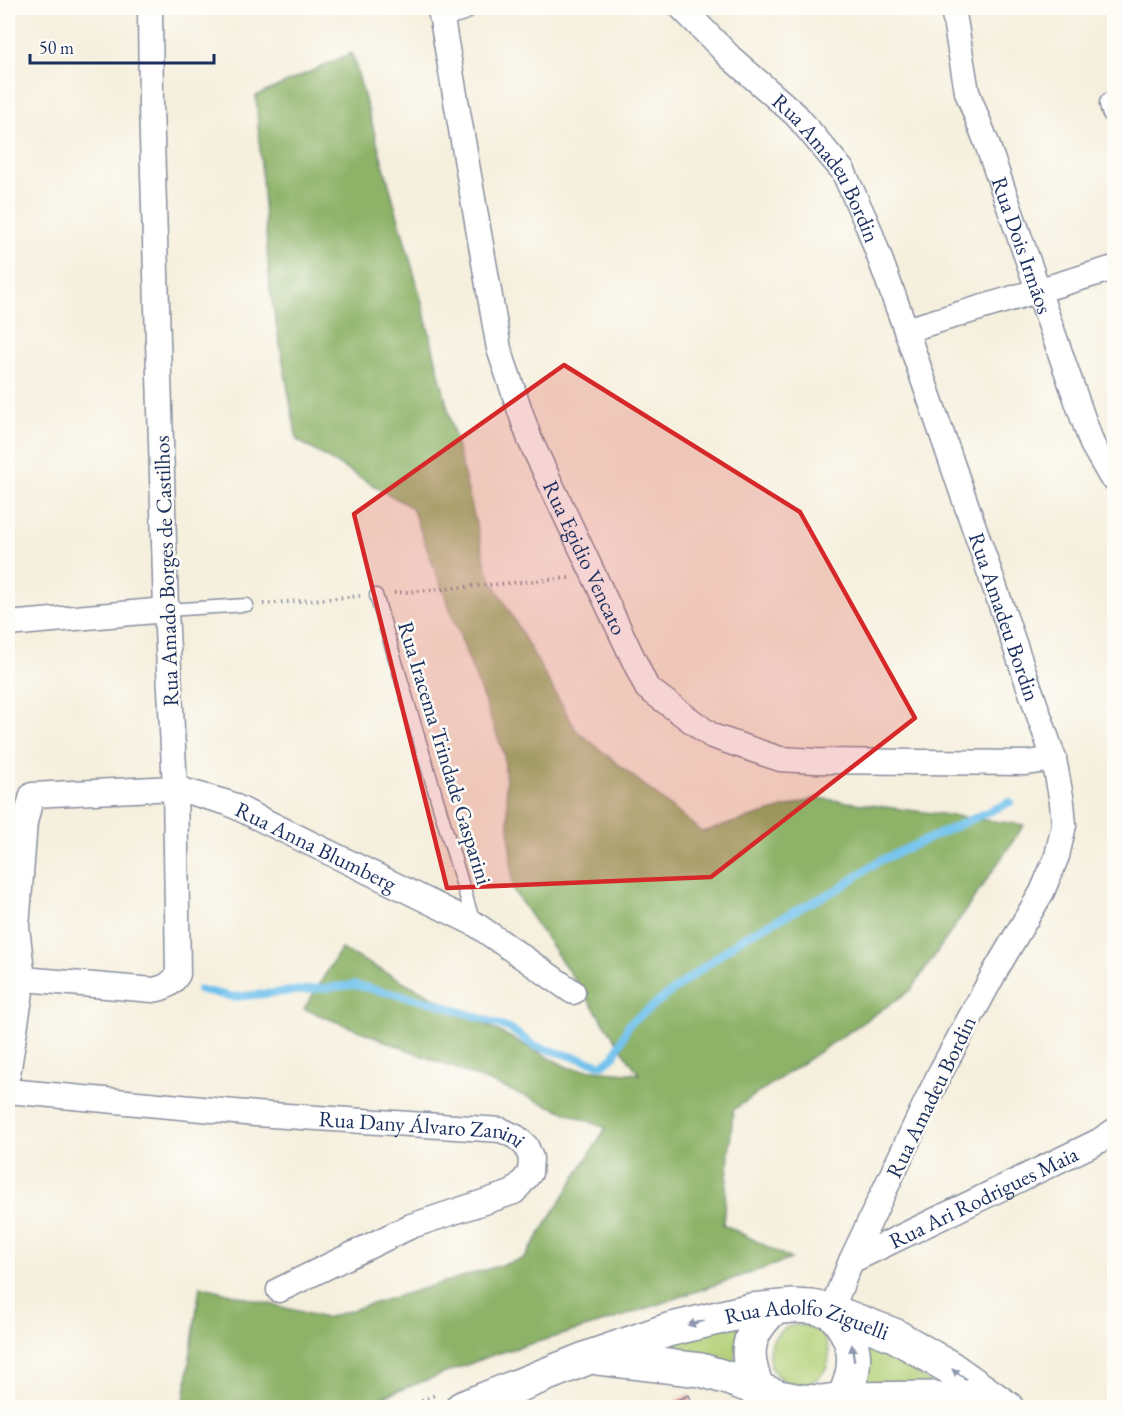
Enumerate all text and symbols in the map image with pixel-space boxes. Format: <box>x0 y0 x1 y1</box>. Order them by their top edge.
scale bar <box>30 27 214 65</box>
text: 50 m <box>39 36 74 59</box>
street label: Rua Amadeu Bordin <box>766 86 887 247</box>
street label: Rua Dois Irmãos <box>985 173 1060 318</box>
street label: Rua Amado Borges de Castilhos <box>147 435 185 707</box>
street label: Rua Egidio Vencato <box>536 475 634 640</box>
street label: Rua Amadeu Bordin <box>962 528 1048 705</box>
street label: Rua Iracema Trindade Gasparini <box>391 618 499 888</box>
street label: Rua Anna Blumberg <box>231 794 402 898</box>
street label: Rua Amadeu Bordin <box>879 1011 983 1183</box>
street label: Rua Dany Álvaro Zanini <box>318 1104 532 1154</box>
street label: Rua Ari Rodrigues Maia <box>884 1139 1083 1255</box>
street label: Rua Adolfo Ziguelli <box>721 1291 893 1346</box>
one-way arrow <box>687 1319 705 1328</box>
one-way arrow <box>848 1343 857 1362</box>
one-way arrow <box>951 1369 967 1380</box>

